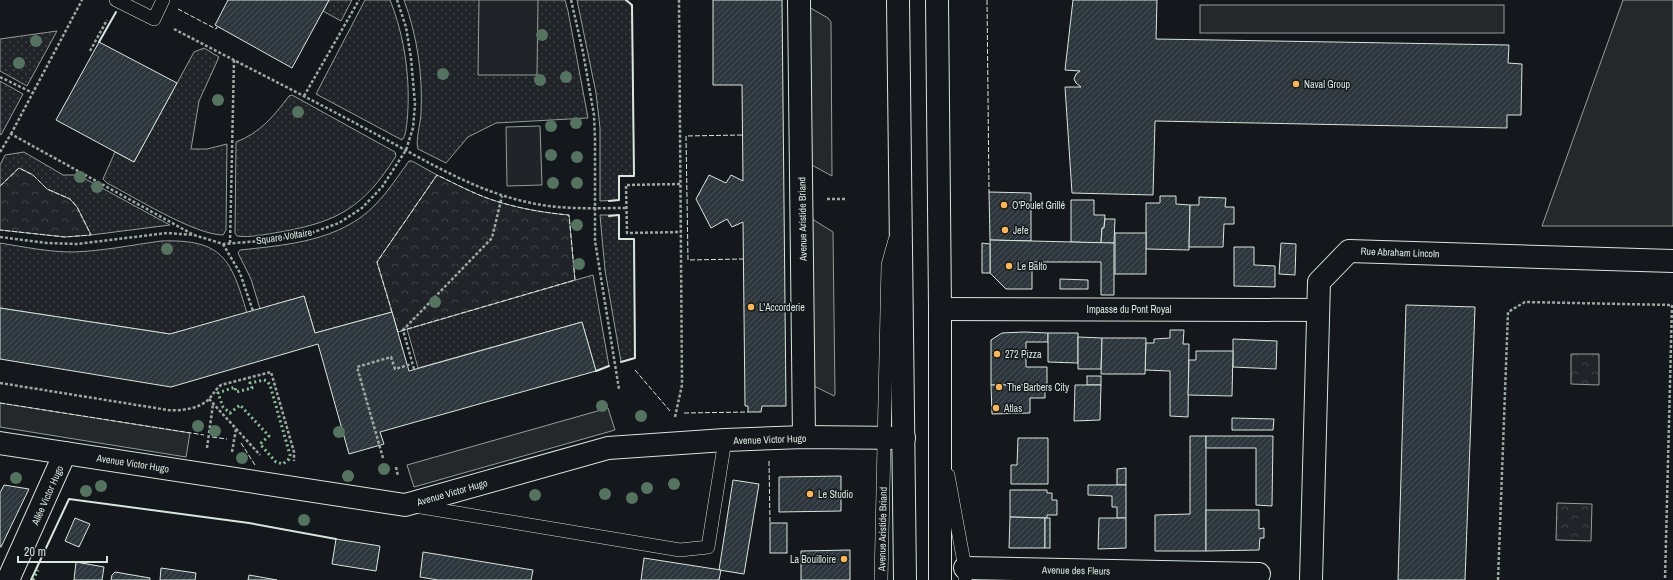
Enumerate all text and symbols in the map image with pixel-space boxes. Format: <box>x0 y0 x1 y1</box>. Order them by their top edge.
place label: Naval Group <box>1304 78 1350 91</box>
marker: Naval Group <box>1291 79 1301 89</box>
street label: Avenue Aristide Briand <box>795 177 810 262</box>
place label: O'Poulet Grillé <box>1012 199 1066 212</box>
marker: O'Poulet Grillé <box>999 200 1009 210</box>
place label: Jefe <box>1013 224 1029 237</box>
marker: Jefe <box>1000 225 1010 235</box>
street label: Square Voltaire <box>255 226 313 247</box>
street label: Rue Abraham Lincoln <box>1360 245 1440 260</box>
place label: Le Balto <box>1017 260 1048 273</box>
marker: Le Balto <box>1004 261 1014 271</box>
place label: L'Accorderie <box>759 301 805 314</box>
marker: L'Accorderie <box>746 302 756 312</box>
street label: Impasse du Pont Royal <box>1087 303 1172 316</box>
place label: 272 Pizza <box>1005 348 1042 361</box>
marker: 272 Pizza <box>992 349 1002 359</box>
place label: The Barbers City <box>1007 381 1070 394</box>
marker: The Barbers City <box>994 382 1004 392</box>
place label: Atlas <box>1003 402 1022 415</box>
marker: Atlas <box>991 403 1001 413</box>
street label: Avenue Victor Hugo <box>732 432 807 447</box>
street label: Avenue Victor Hugo <box>95 451 170 476</box>
street label: Allée Victor Hugo <box>28 463 67 528</box>
street label: Avenue Victor Hugo <box>414 476 489 509</box>
street label: Avenue Aristide Briand <box>875 487 890 572</box>
place label: Le Studio <box>818 488 854 501</box>
marker: Le Studio <box>805 489 815 499</box>
scale bar <box>18 538 107 564</box>
text: 20 m <box>24 544 46 560</box>
place label: La Bouilloire <box>790 553 836 566</box>
marker: La Bouilloire <box>839 554 849 564</box>
street label: Avenue des Fleurs <box>1041 563 1110 578</box>

